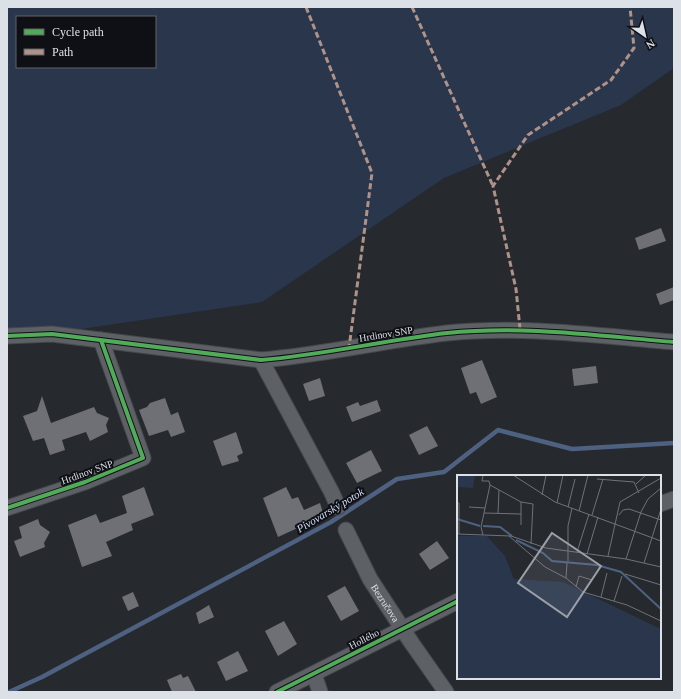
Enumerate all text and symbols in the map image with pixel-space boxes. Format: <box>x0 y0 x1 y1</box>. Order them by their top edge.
legend <box>16 16 156 68</box>
north arrow <box>625 16 665 56</box>
text: Cycle path <box>52 25 104 39</box>
text: N <box>644 37 657 52</box>
text: Path <box>52 45 73 59</box>
street label: Hrdinov SNP <box>358 324 414 344</box>
street label: Hrdinov SNP <box>60 457 115 486</box>
inset map <box>457 475 661 679</box>
water label: Pivovarský potok <box>293 485 367 535</box>
street label: Bezručova <box>369 582 402 624</box>
street label: Hollého <box>347 627 381 651</box>

